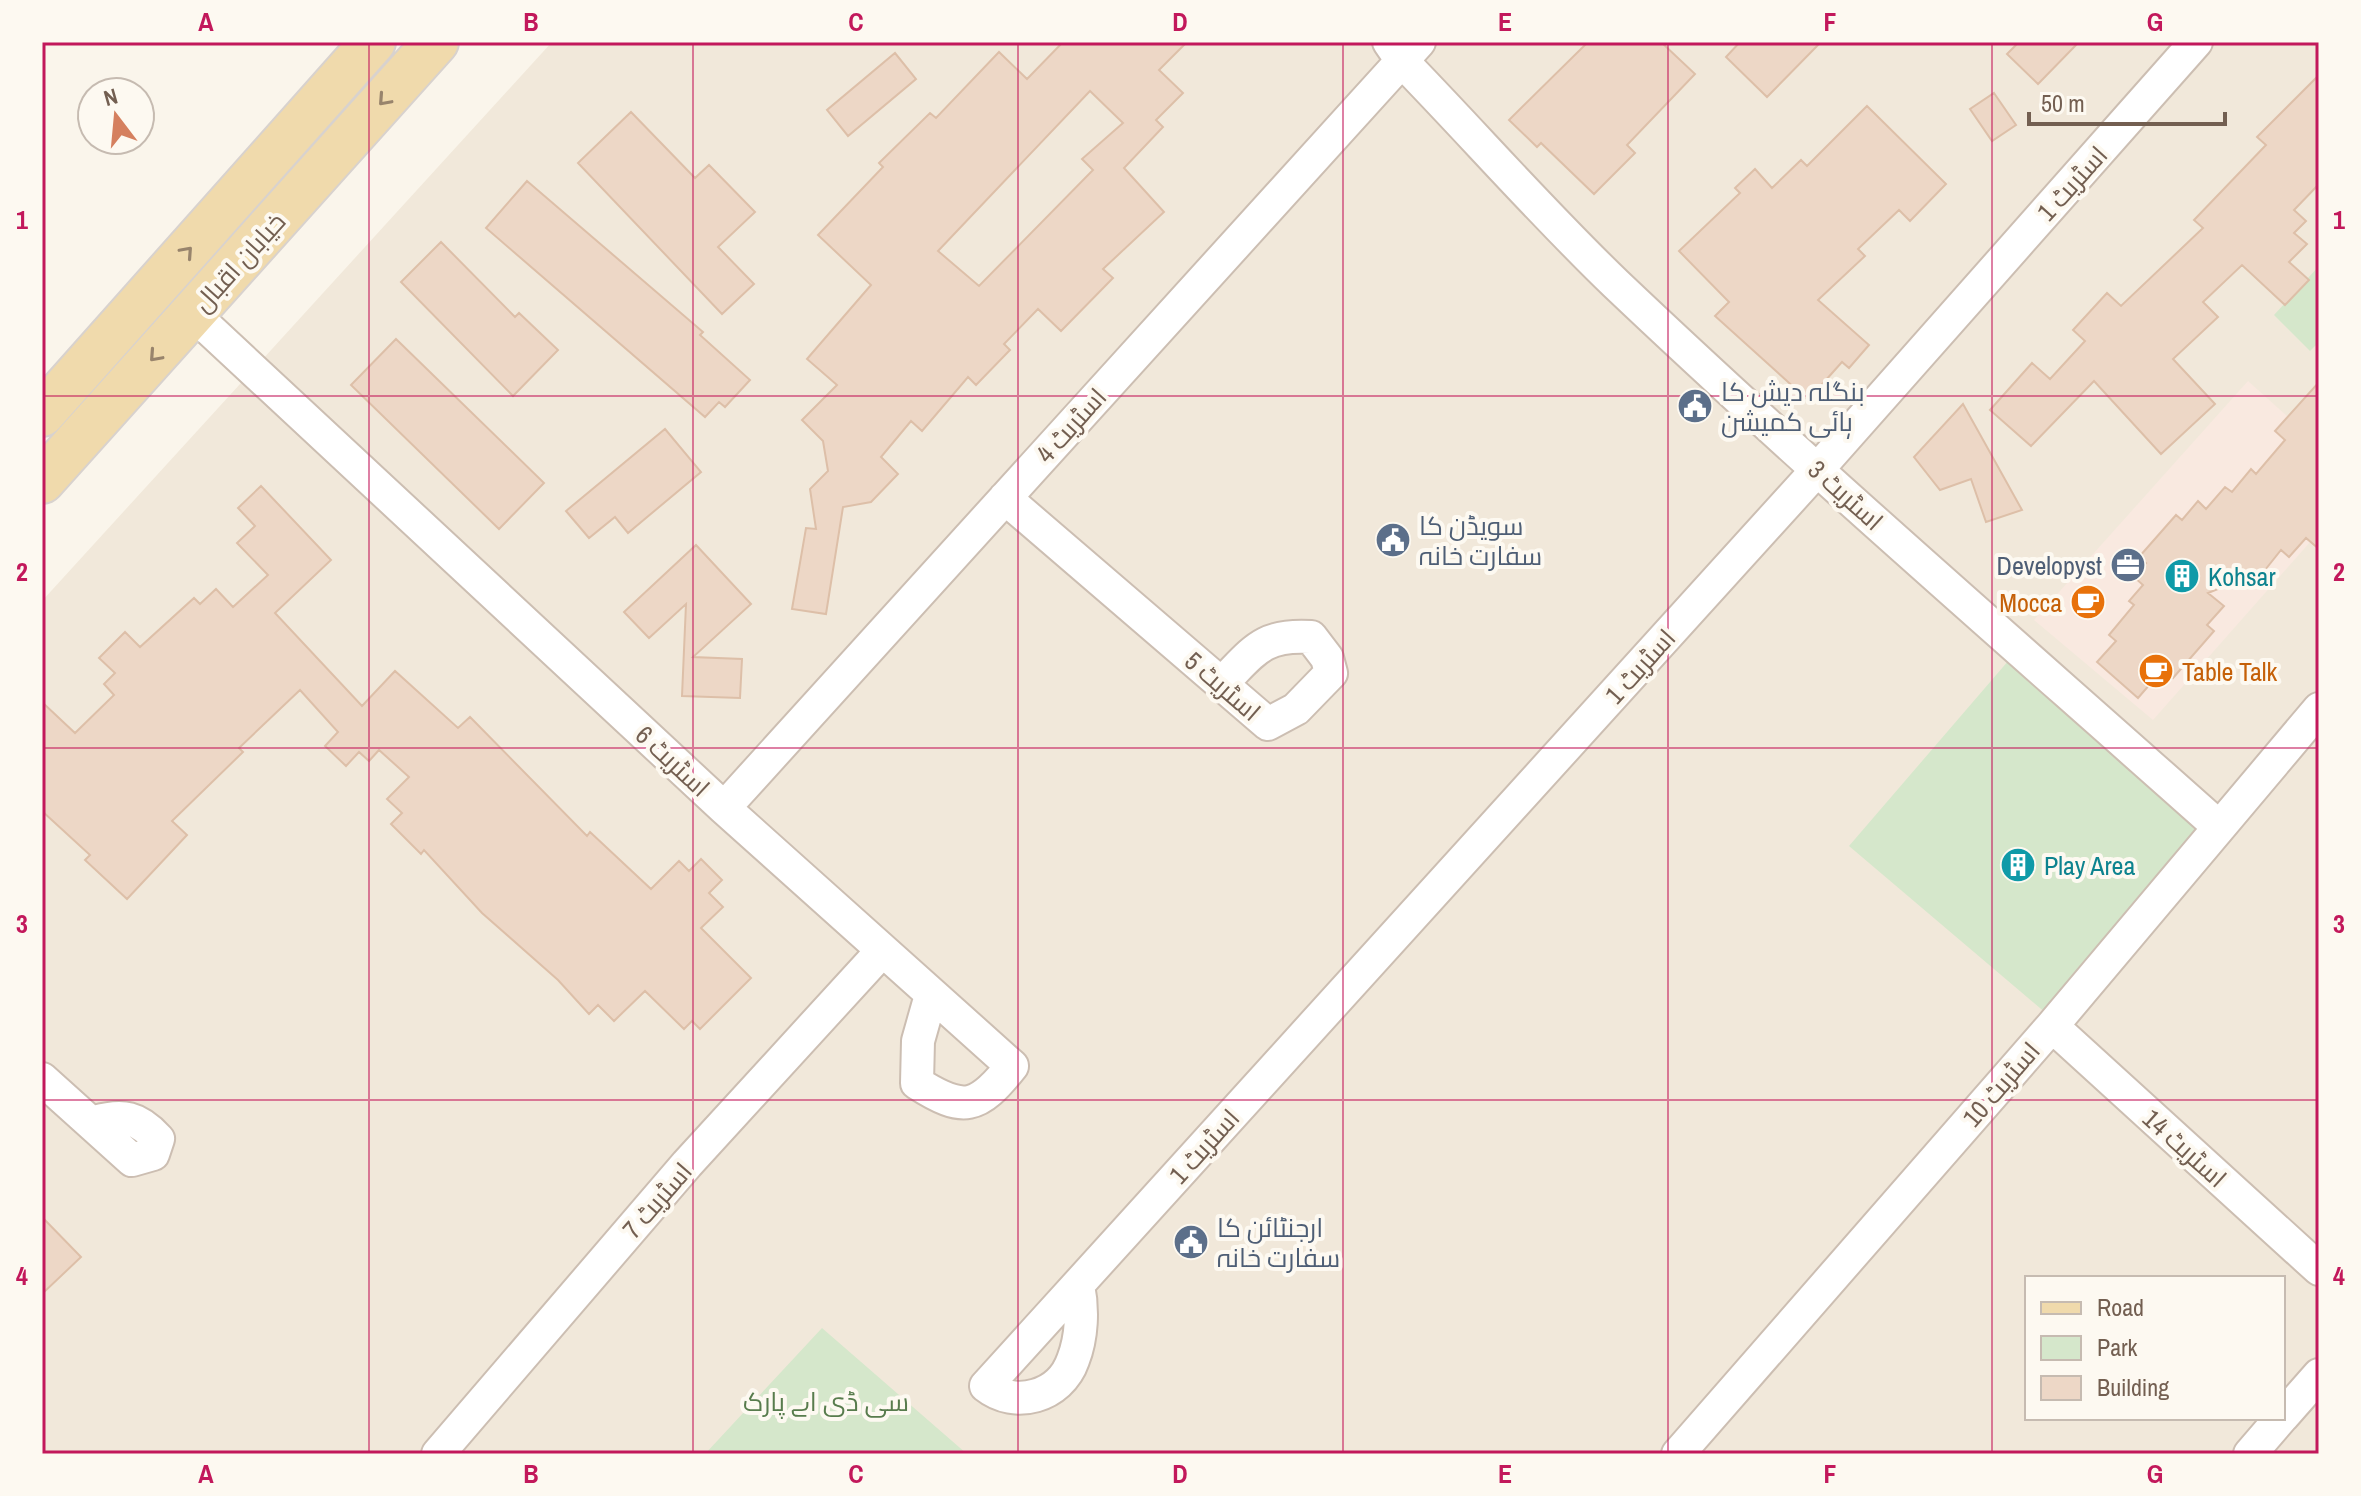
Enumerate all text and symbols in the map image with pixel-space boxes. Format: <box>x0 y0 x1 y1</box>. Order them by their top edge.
text: A <box>198 4 214 39</box>
text: B <box>523 4 539 39</box>
text: C <box>848 4 864 39</box>
text: D <box>1172 4 1188 39</box>
text: E <box>1498 4 1512 39</box>
text: F <box>1823 4 1837 39</box>
text: G <box>2147 4 2163 39</box>
north arrow <box>76 76 156 156</box>
scale bar <box>2029 76 2225 126</box>
text: N <box>100 81 121 113</box>
text: 50 m <box>2041 87 2085 119</box>
one-way arrow <box>379 91 394 106</box>
street label: اسٹریٹ 1 <box>2029 138 2115 228</box>
text: 1 <box>16 202 28 237</box>
text: 1 <box>2333 202 2345 237</box>
street label: خیابان اقبال <box>185 205 293 319</box>
one-way arrow <box>177 246 192 261</box>
one-way arrow <box>150 347 164 362</box>
place label: بنگلہ دیش کا ہائی کمیشن <box>1721 374 1865 439</box>
street label: اسٹریٹ 4 <box>1028 380 1114 470</box>
public building icon: بنگلہ دیش کا ہائی کمیشن <box>1676 387 1714 425</box>
street label: اسٹریٹ 3 <box>1801 452 1891 538</box>
place label: سویڈن کا سفارت خانہ <box>1419 508 1542 573</box>
public building icon: سویڈن کا سفارت خانہ <box>1374 521 1412 559</box>
office icon: Developyst <box>2109 546 2147 584</box>
place label: Developyst <box>1997 548 2102 583</box>
text: 2 <box>16 554 28 589</box>
text: 2 <box>2333 554 2345 589</box>
building icon: Kohsar <box>2163 557 2201 595</box>
place label: Kohsar <box>2208 559 2276 594</box>
cafe icon: Mocca <box>2069 583 2107 621</box>
place label: Mocca <box>1999 585 2062 620</box>
street label: اسٹریٹ 1 <box>1597 621 1683 711</box>
street label: اسٹریٹ 5 <box>1178 643 1268 729</box>
cafe icon: Table Talk <box>2137 652 2175 690</box>
place label: Table Talk <box>2182 654 2278 689</box>
street label: اسٹریٹ 6 <box>628 718 718 804</box>
building icon: Play Area <box>1999 846 2037 884</box>
place label: Play Area <box>2044 848 2135 883</box>
text: 3 <box>16 906 28 941</box>
text: 3 <box>2333 906 2345 941</box>
street label: اسٹریٹ 10 <box>1954 1034 2048 1134</box>
street label: اسٹریٹ 1 <box>1161 1101 1247 1191</box>
street label: اسٹریٹ 14 <box>2135 1101 2235 1195</box>
street label: اسٹریٹ 7 <box>614 1155 700 1245</box>
place label: ارجنٹائن کا سفارت خانہ <box>1217 1210 1340 1275</box>
public building icon: ارجنٹائن کا سفارت خانہ <box>1172 1223 1210 1261</box>
text: 4 <box>16 1258 28 1293</box>
text: 4 <box>2333 1258 2345 1293</box>
legend <box>2025 1276 2285 1420</box>
text: Road <box>2097 1291 2144 1323</box>
text: Park <box>2097 1331 2138 1363</box>
text: Building <box>2097 1371 2169 1403</box>
park label: سی ڈی اے پارک <box>743 1384 909 1419</box>
text: A <box>198 1456 214 1491</box>
text: B <box>523 1456 539 1491</box>
text: C <box>848 1456 864 1491</box>
text: D <box>1172 1456 1188 1491</box>
text: E <box>1498 1456 1512 1491</box>
text: F <box>1823 1456 1837 1491</box>
text: G <box>2147 1456 2163 1491</box>

